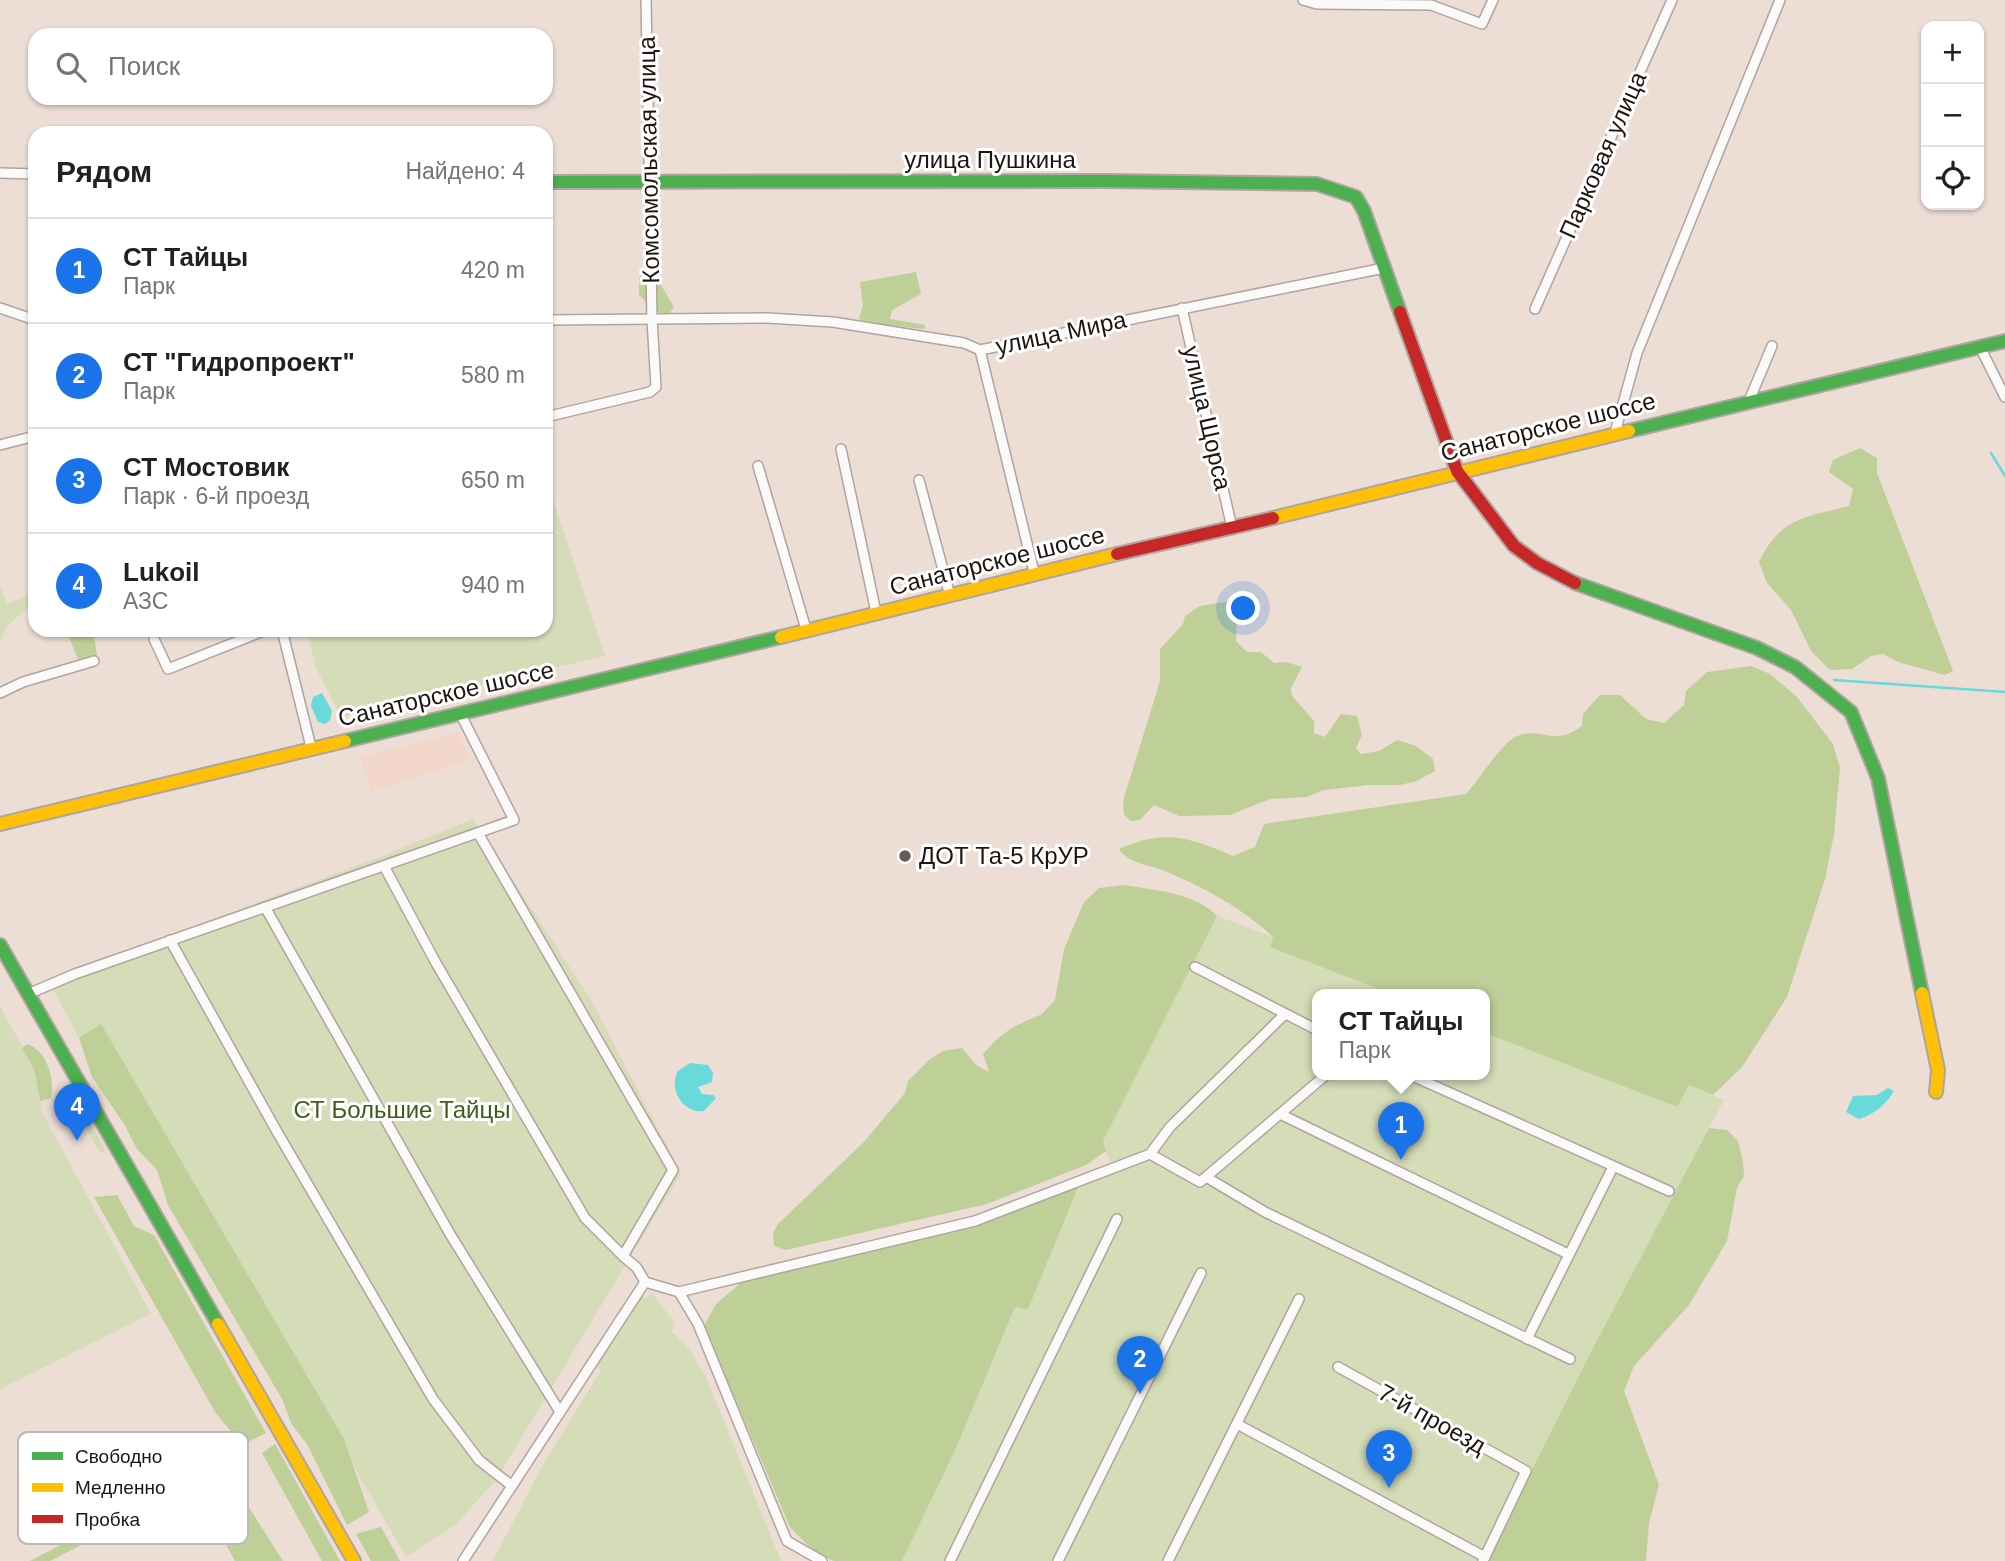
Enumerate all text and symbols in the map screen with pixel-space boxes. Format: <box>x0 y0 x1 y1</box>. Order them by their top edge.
map controls <box>1921 21 1984 210</box>
button: + <box>1921 21 1984 84</box>
search box <box>28 28 553 105</box>
street label: Комсомольская улица <box>633 35 664 284</box>
icon: search <box>52 48 90 86</box>
text: Поиск <box>108 51 180 81</box>
street label: Парковая улица <box>1554 67 1652 242</box>
button: − <box>1921 84 1984 147</box>
street label: улица Пушкина <box>904 146 1076 173</box>
button: locate <box>1921 147 1984 210</box>
text: Рядом <box>56 155 152 188</box>
text: Найдено: 4 <box>405 158 525 184</box>
text: СТ Тайцы <box>123 242 248 272</box>
text: 1 <box>73 257 85 283</box>
text: 420 m <box>461 257 525 283</box>
text: Парк <box>123 273 175 299</box>
street label: улица Мира <box>993 305 1129 360</box>
street label: улица Щорса <box>1178 343 1237 493</box>
text: СТ "Гидропроект" <box>123 347 355 377</box>
text: 2 <box>73 362 85 388</box>
text: 580 m <box>461 362 525 388</box>
text: Парк <box>123 378 175 404</box>
street label: Санаторское шоссе <box>1438 387 1658 466</box>
text: СТ Мостовик <box>123 452 289 482</box>
text: 3 <box>73 467 85 493</box>
text: 650 m <box>461 467 525 493</box>
text: Парк · 6-й проезд <box>123 483 309 509</box>
street label: Санаторское шоссе <box>887 521 1107 600</box>
text: Lukoil <box>123 557 200 587</box>
text: 4 <box>73 572 85 598</box>
text: 940 m <box>461 572 525 598</box>
text: АЗС <box>123 588 168 614</box>
your location <box>1226 591 1260 625</box>
street label: Санаторское шоссе <box>335 656 556 731</box>
place label: ДОТ Та-5 КрУР <box>919 842 1089 869</box>
marker: ДОТ Та-5 КрУР <box>897 848 913 864</box>
popup <box>1312 989 1490 1080</box>
text: СТ Тайцы <box>1338 1006 1464 1036</box>
text: Парк <box>1338 1037 1391 1063</box>
pin: 4 <box>54 1083 100 1141</box>
park label: СТ Большие Тайцы <box>294 1096 510 1123</box>
pin: 1 <box>1378 1102 1424 1160</box>
pin: 2 <box>1117 1336 1163 1394</box>
street label: 7-й проезд <box>1374 1378 1491 1459</box>
pin: 3 <box>1366 1430 1412 1488</box>
legend <box>18 1432 248 1544</box>
text: Свободно <box>75 1446 162 1467</box>
text: Медленно <box>75 1477 165 1498</box>
text: Пробка <box>75 1509 140 1530</box>

